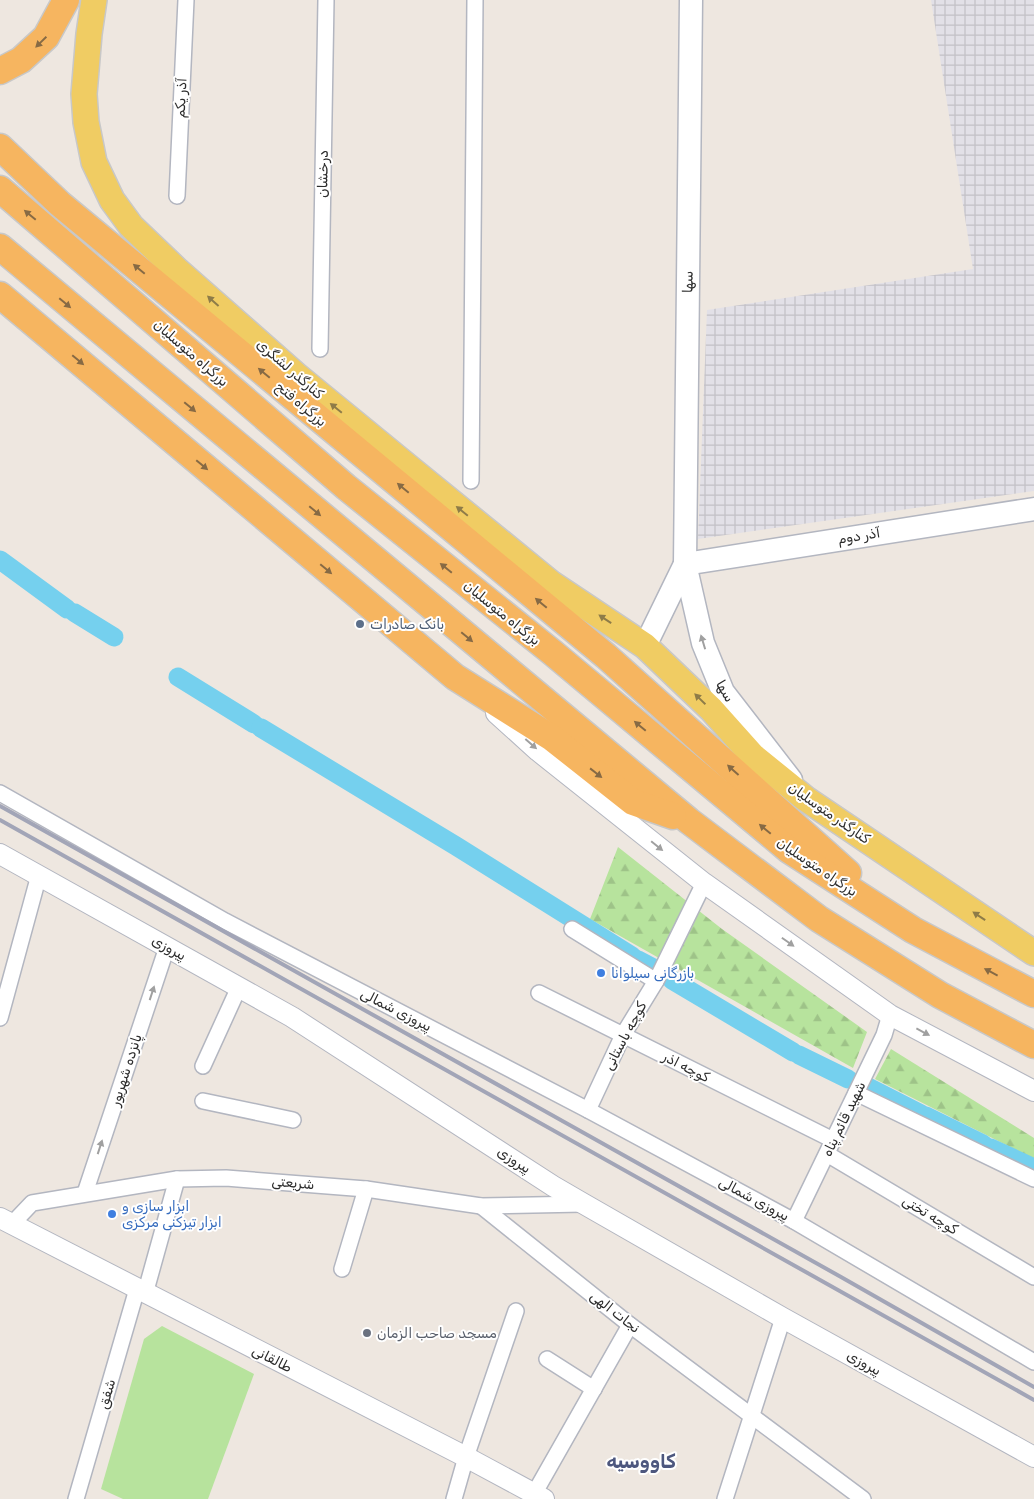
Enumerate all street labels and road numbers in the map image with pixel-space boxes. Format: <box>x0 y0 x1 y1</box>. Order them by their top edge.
street label: آذر یکم <box>171 77 191 119</box>
street label: درخشان <box>314 150 332 198</box>
street label: سها <box>679 271 697 293</box>
street label: بزرگراه متوسلیان <box>150 316 232 390</box>
street label: کنارگذر لشگری <box>253 335 327 403</box>
street label: بزرگراه فتح <box>271 378 330 432</box>
street label: آذر دوم <box>837 524 882 549</box>
street label: بزرگراه متوسلیان <box>460 577 544 649</box>
street label: سها <box>712 677 738 705</box>
street label: کنارگذر متوسلیان <box>785 779 874 848</box>
street label: بزرگراه متوسلیان <box>773 834 861 900</box>
street label: پیروزی <box>148 932 189 965</box>
street label: پیروزی شمالی <box>357 985 434 1036</box>
street label: کوچه باستانی <box>600 998 650 1073</box>
street label: پانزده شهریور <box>106 1032 147 1109</box>
street label: کوچه اذر <box>659 1048 713 1086</box>
street label: شهید قائم پناه <box>819 1079 870 1160</box>
street label: پیروزی <box>493 1143 534 1178</box>
street label: شریعتی <box>271 1173 315 1193</box>
street label: پیروزی شمالی <box>715 1173 792 1226</box>
street label: کوچه تختی <box>899 1192 961 1239</box>
street label: نجات الهی <box>587 1287 643 1337</box>
street label: طالقانی <box>249 1342 295 1376</box>
street label: پیروزی <box>843 1347 884 1380</box>
street label: شفق <box>95 1377 119 1411</box>

